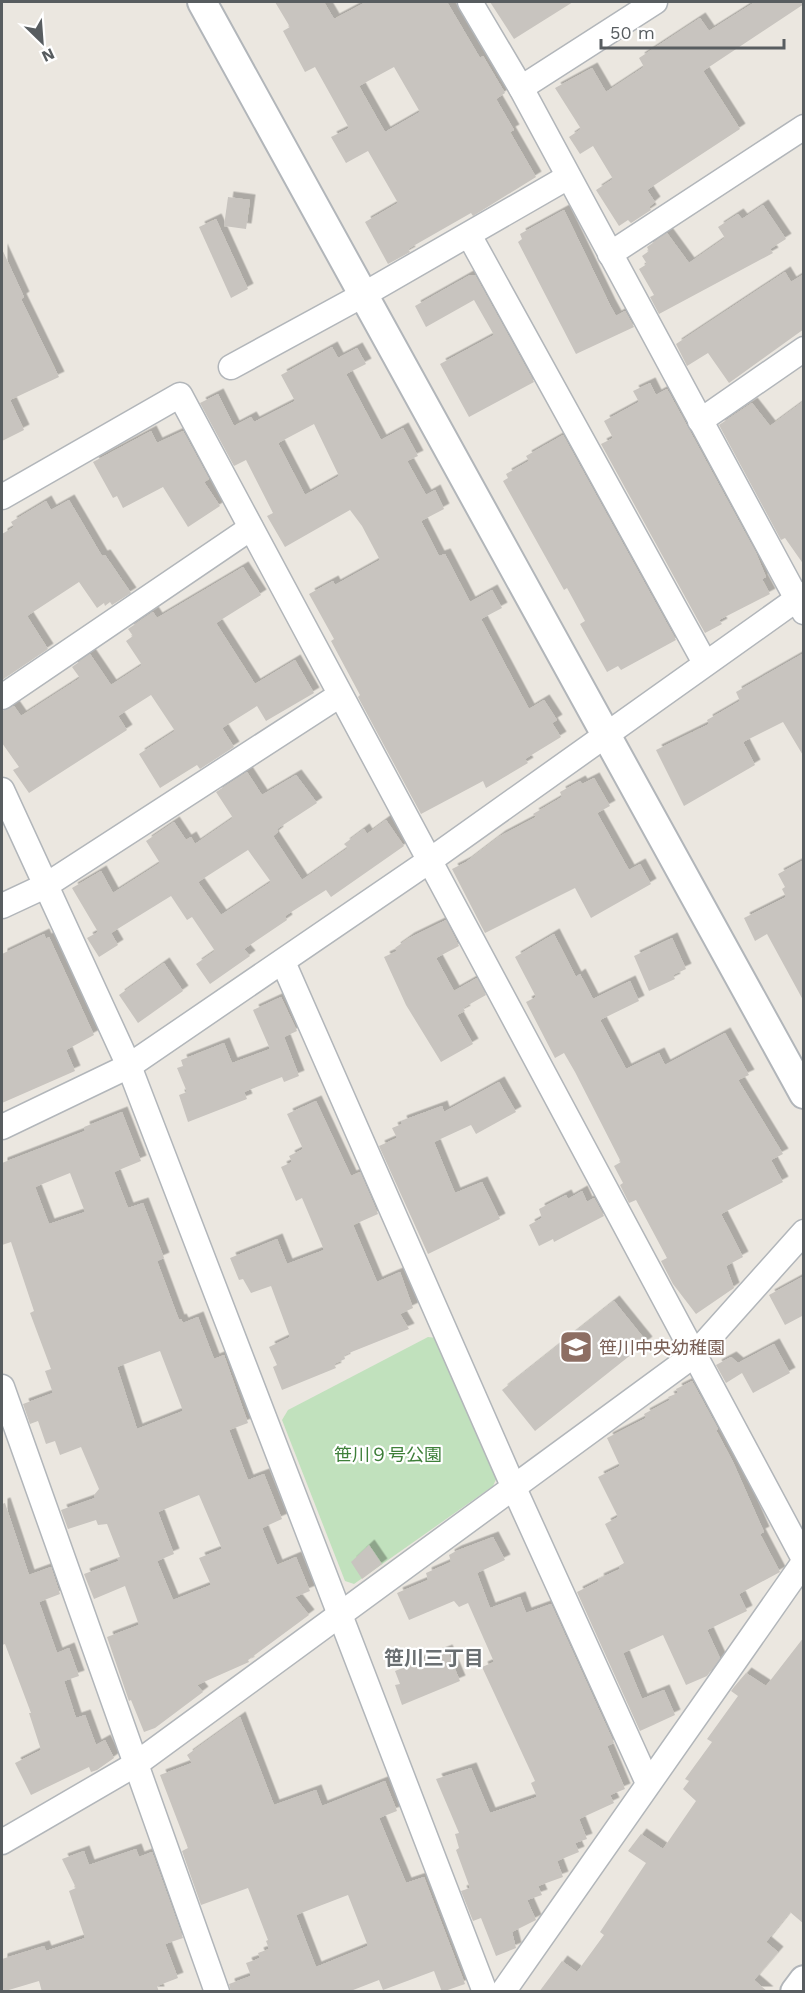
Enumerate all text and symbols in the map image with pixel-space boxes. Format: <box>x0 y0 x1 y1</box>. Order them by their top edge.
north arrow <box>12 12 72 72</box>
scale bar <box>601 12 784 50</box>
text: 50 m <box>610 22 655 43</box>
text: N <box>39 44 58 66</box>
school or university icon: 笹川中央幼稚園 <box>558 1329 594 1365</box>
place label: 笹川中央幼稚園 <box>599 1337 725 1358</box>
park label: 笹川９号公園 <box>334 1444 442 1465</box>
district label: 笹川三丁目 <box>384 1646 484 1670</box>

